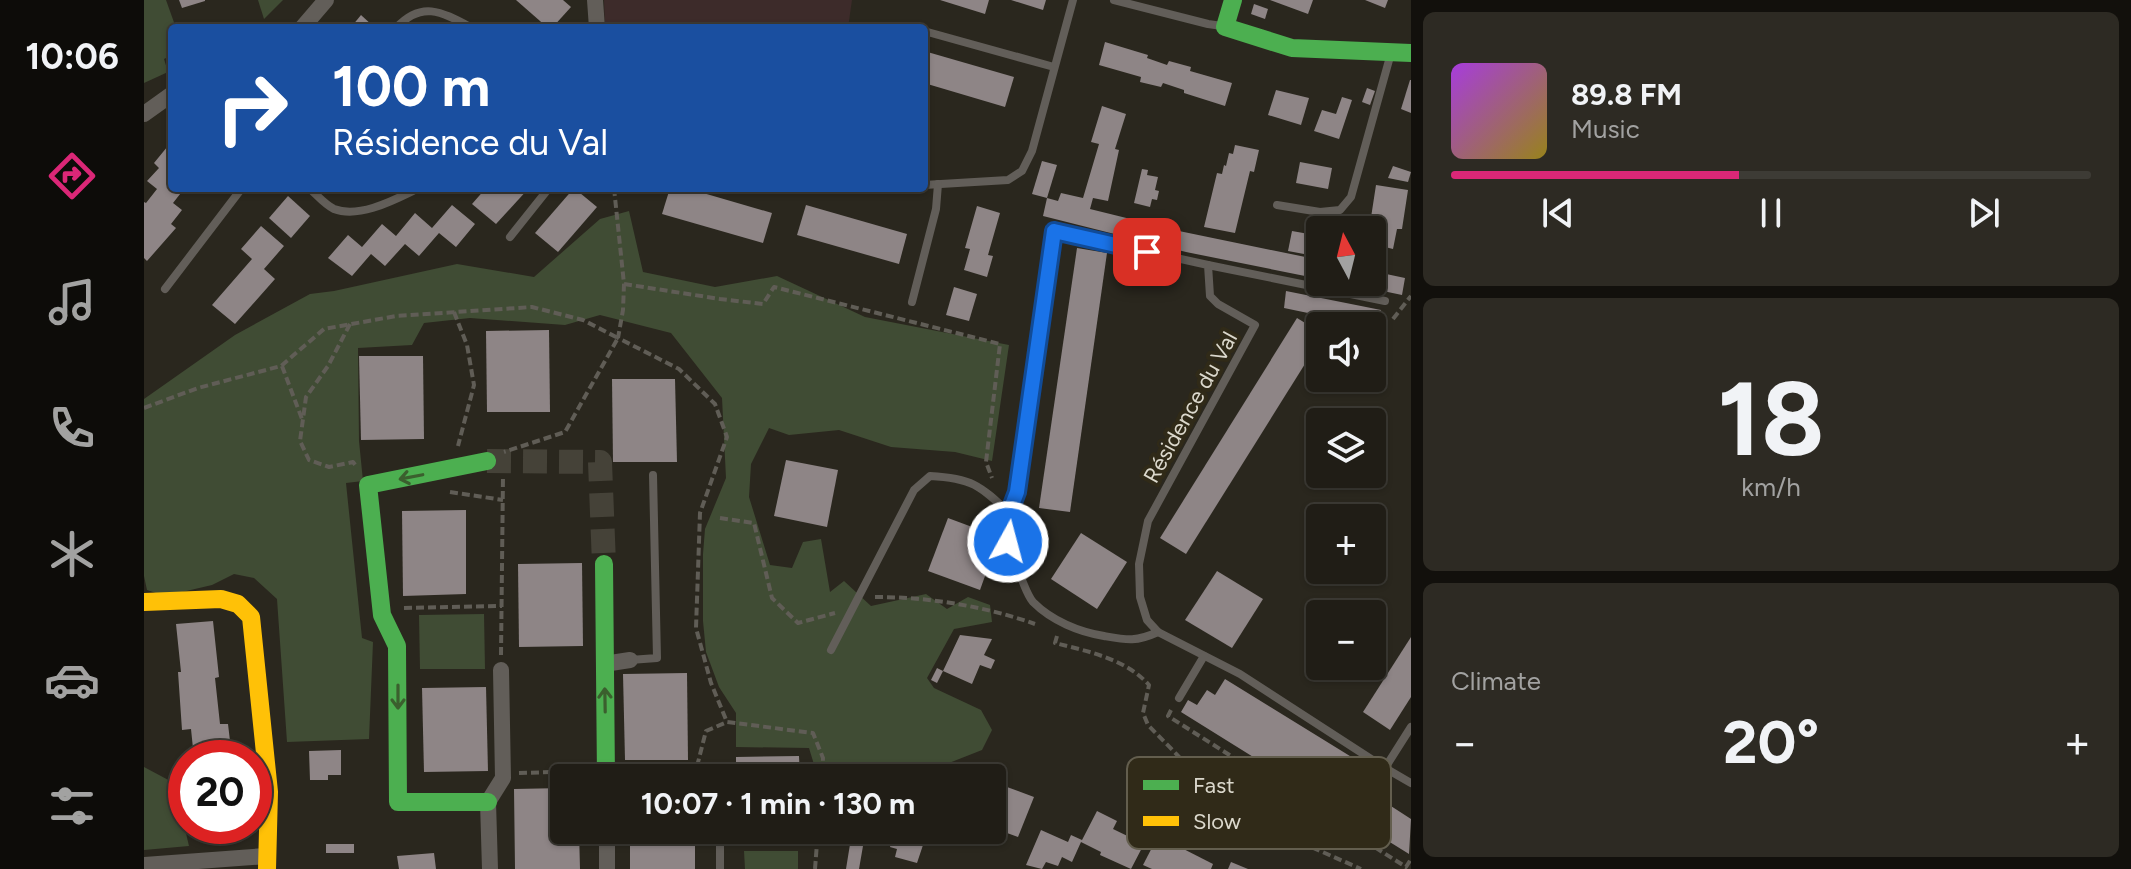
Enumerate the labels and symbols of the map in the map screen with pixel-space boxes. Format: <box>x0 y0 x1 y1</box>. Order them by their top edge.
north arrow <box>1306 216 1386 296</box>
pin <box>1113 218 1181 286</box>
street label: Résidence du Val <box>1138 327 1243 488</box>
one-way arrow <box>399 470 424 485</box>
position arrow <box>966 500 1050 584</box>
one-way arrow <box>390 683 405 710</box>
one-way arrow <box>597 687 612 714</box>
speed limit sign: 20 <box>168 740 272 844</box>
legend <box>1127 757 1391 849</box>
text: Fast <box>1193 772 1235 799</box>
text: Slow <box>1193 808 1242 835</box>

